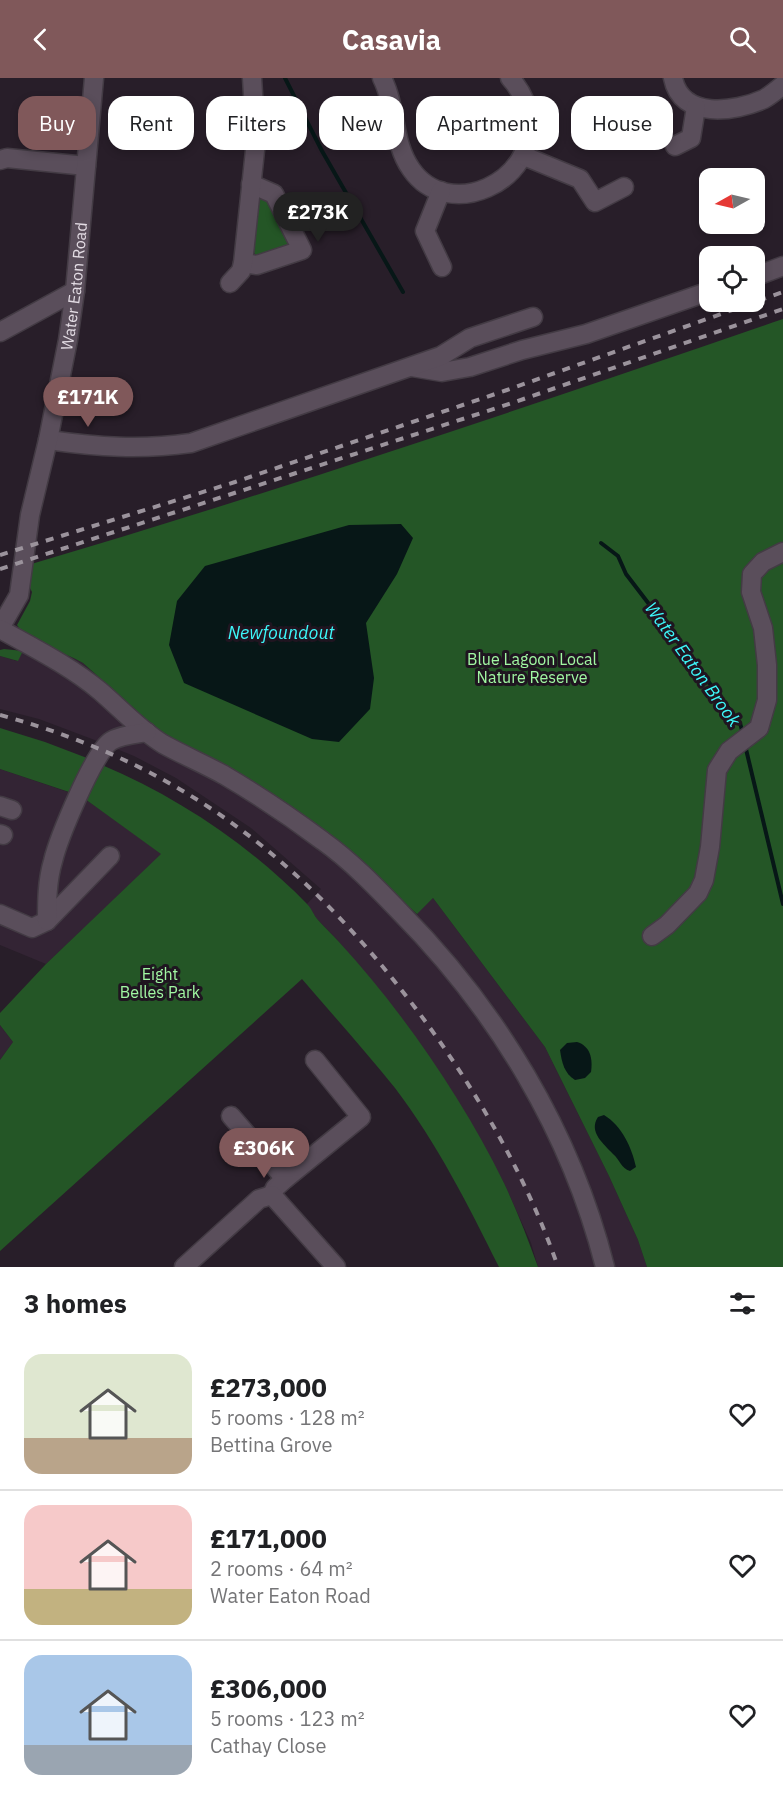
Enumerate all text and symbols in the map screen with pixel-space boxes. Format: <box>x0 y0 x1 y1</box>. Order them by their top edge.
text: Casavia <box>342 22 441 57</box>
icon: back <box>24 23 57 56</box>
icon: search <box>726 23 759 56</box>
chip: Buy <box>18 96 96 150</box>
chip: Rent <box>108 96 194 150</box>
chip: Filters <box>206 96 307 150</box>
chip: New <box>319 96 404 150</box>
chip: Apartment <box>416 96 559 150</box>
chip: House <box>571 96 673 150</box>
north arrow <box>699 168 765 234</box>
map controls <box>699 168 765 312</box>
pin: £273K <box>276 192 360 243</box>
text: £273K <box>287 198 349 225</box>
street label: Water Eaton Road <box>56 221 91 352</box>
button: locate <box>699 246 765 312</box>
pin: £171K <box>46 377 130 428</box>
text: £171K <box>57 383 119 410</box>
water label: Water Eaton Brook <box>640 597 746 731</box>
water label: Newfoundout <box>228 621 336 644</box>
park label: Blue Lagoon Local Nature Reserve <box>467 649 597 687</box>
park label: Eight Belles Park <box>120 964 201 1002</box>
pin: £306K <box>222 1128 306 1179</box>
text: £306K <box>233 1134 295 1161</box>
text: 3 homes <box>24 1286 127 1320</box>
icon: filters <box>726 1287 759 1320</box>
text: £273,000 <box>210 1370 327 1404</box>
icon: home <box>72 1378 144 1450</box>
icon: heart <box>726 1398 759 1431</box>
text: 5 rooms · 128 m² <box>210 1404 365 1431</box>
text: Bettina Grove <box>210 1431 333 1458</box>
text: £171,000 <box>210 1521 327 1555</box>
icon: home <box>72 1529 144 1601</box>
icon: heart <box>726 1549 759 1582</box>
text: 2 rooms · 64 m² <box>210 1555 353 1582</box>
text: Water Eaton Road <box>210 1582 371 1609</box>
text: £306,000 <box>210 1671 327 1705</box>
icon: home <box>72 1679 144 1751</box>
icon: heart <box>726 1699 759 1732</box>
text: 5 rooms · 123 m² <box>210 1705 365 1732</box>
text: Cathay Close <box>210 1732 327 1759</box>

